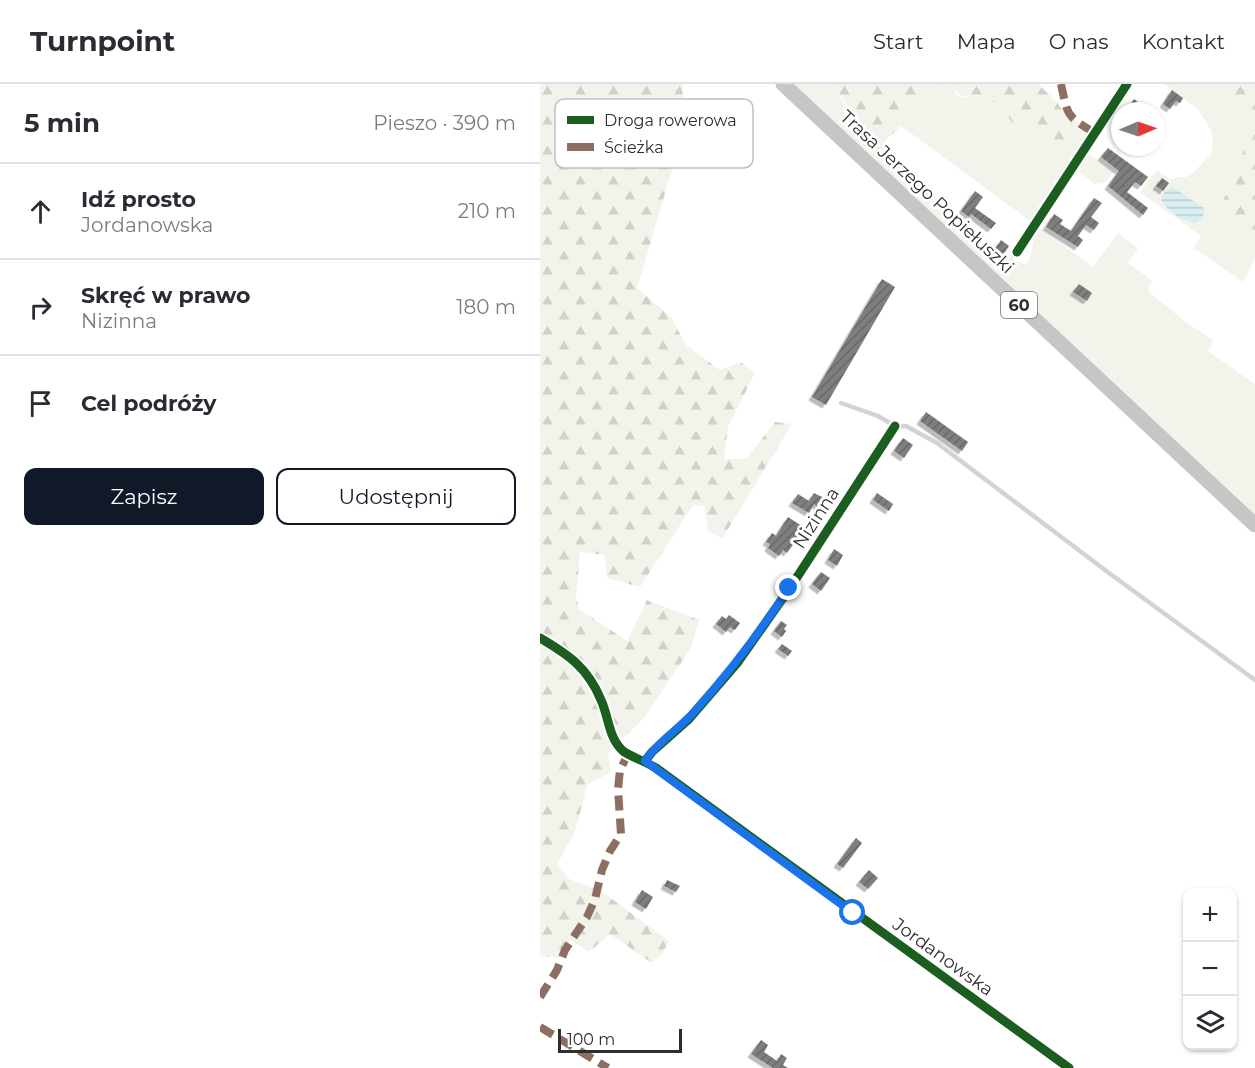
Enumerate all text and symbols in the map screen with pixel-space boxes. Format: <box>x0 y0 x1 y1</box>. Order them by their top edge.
text: Turnpoint <box>30 24 175 58</box>
text: Start <box>873 29 924 54</box>
text: Mapa <box>957 29 1016 54</box>
text: O nas <box>1049 29 1109 54</box>
text: Kontakt <box>1142 29 1225 54</box>
legend <box>555 99 753 168</box>
north arrow <box>1111 102 1165 156</box>
street label: Trasa Jerzego Popiełuszki <box>836 106 1018 278</box>
text: 5 min <box>24 107 100 139</box>
text: Pieszo · 390 m <box>373 111 516 135</box>
text: Droga rowerowa <box>604 111 737 130</box>
text: Ścieżka <box>604 138 664 157</box>
text: Idź prosto <box>81 186 196 213</box>
icon: ahead <box>24 195 57 228</box>
text: 210 m <box>458 199 516 223</box>
text: Jordanowska <box>81 213 213 237</box>
text: Skręć w prawo <box>81 282 250 309</box>
icon: right <box>24 291 57 324</box>
road number: 60 <box>1001 292 1037 318</box>
text: 180 m <box>456 295 516 319</box>
text: Nizinna <box>81 309 157 333</box>
icon: arrive <box>24 387 57 420</box>
text: Cel podróży <box>81 390 217 417</box>
button: Zapisz <box>24 468 264 525</box>
button: Udostępnij <box>276 468 516 525</box>
street label: Nizinna <box>788 483 844 553</box>
route end <box>775 574 801 600</box>
map controls <box>1183 888 1237 1050</box>
button: + <box>1183 888 1237 942</box>
route start <box>839 899 865 925</box>
street label: Jordanowska <box>888 913 998 1001</box>
button: − <box>1183 942 1237 996</box>
button: layers <box>1183 996 1237 1050</box>
scale bar <box>558 1026 682 1054</box>
text: 100 m <box>567 1030 615 1049</box>

